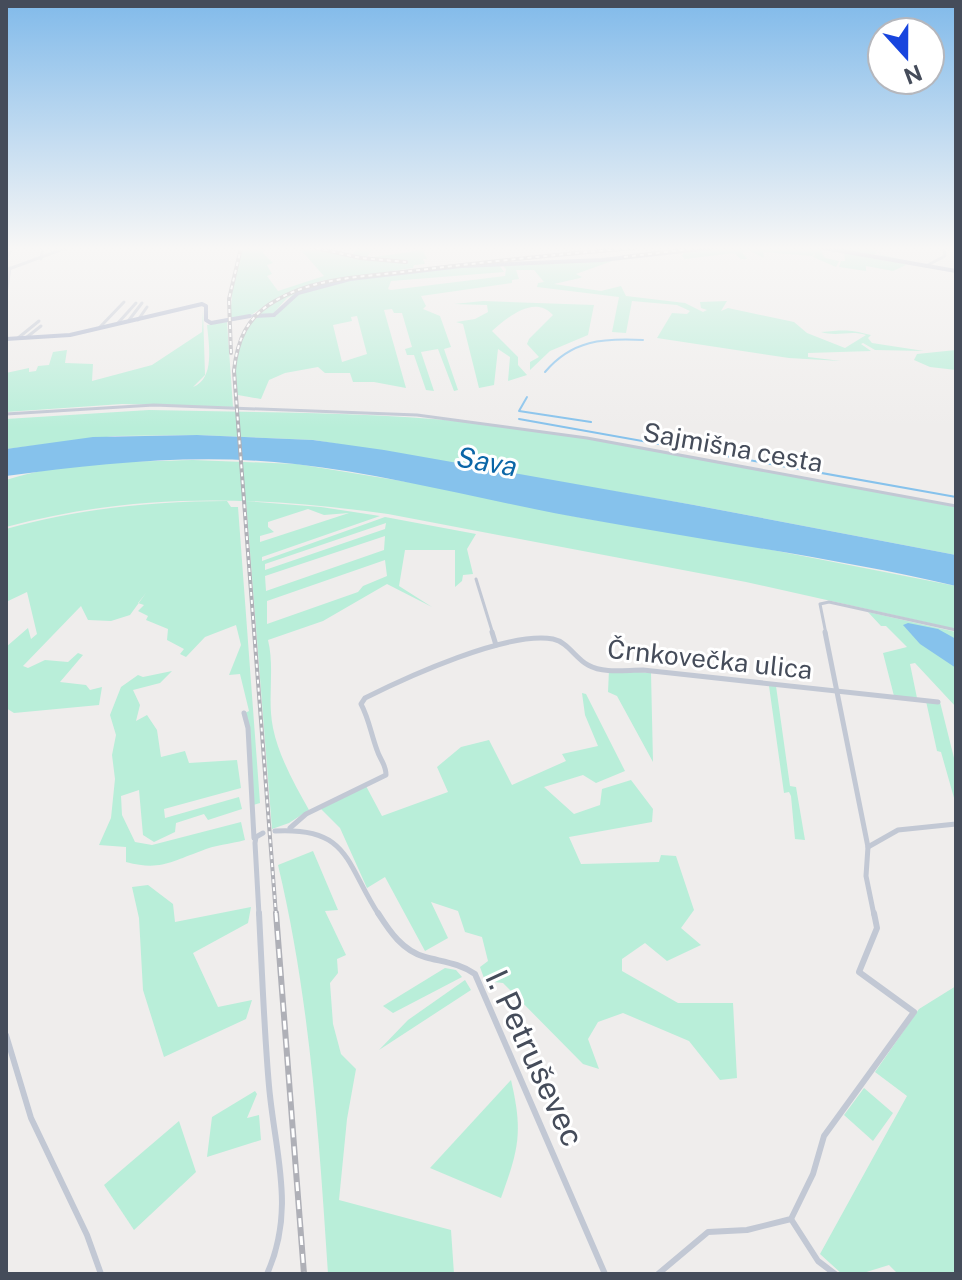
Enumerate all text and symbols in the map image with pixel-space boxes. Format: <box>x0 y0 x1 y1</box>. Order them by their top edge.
north arrow <box>866 16 946 96</box>
text: N <box>900 59 926 90</box>
street label: Sajmišna cesta <box>641 416 825 478</box>
water label: Sava <box>454 439 520 483</box>
street label: Črnkovečka ulica <box>606 633 814 685</box>
street label: I. Petruševec <box>478 964 592 1152</box>

